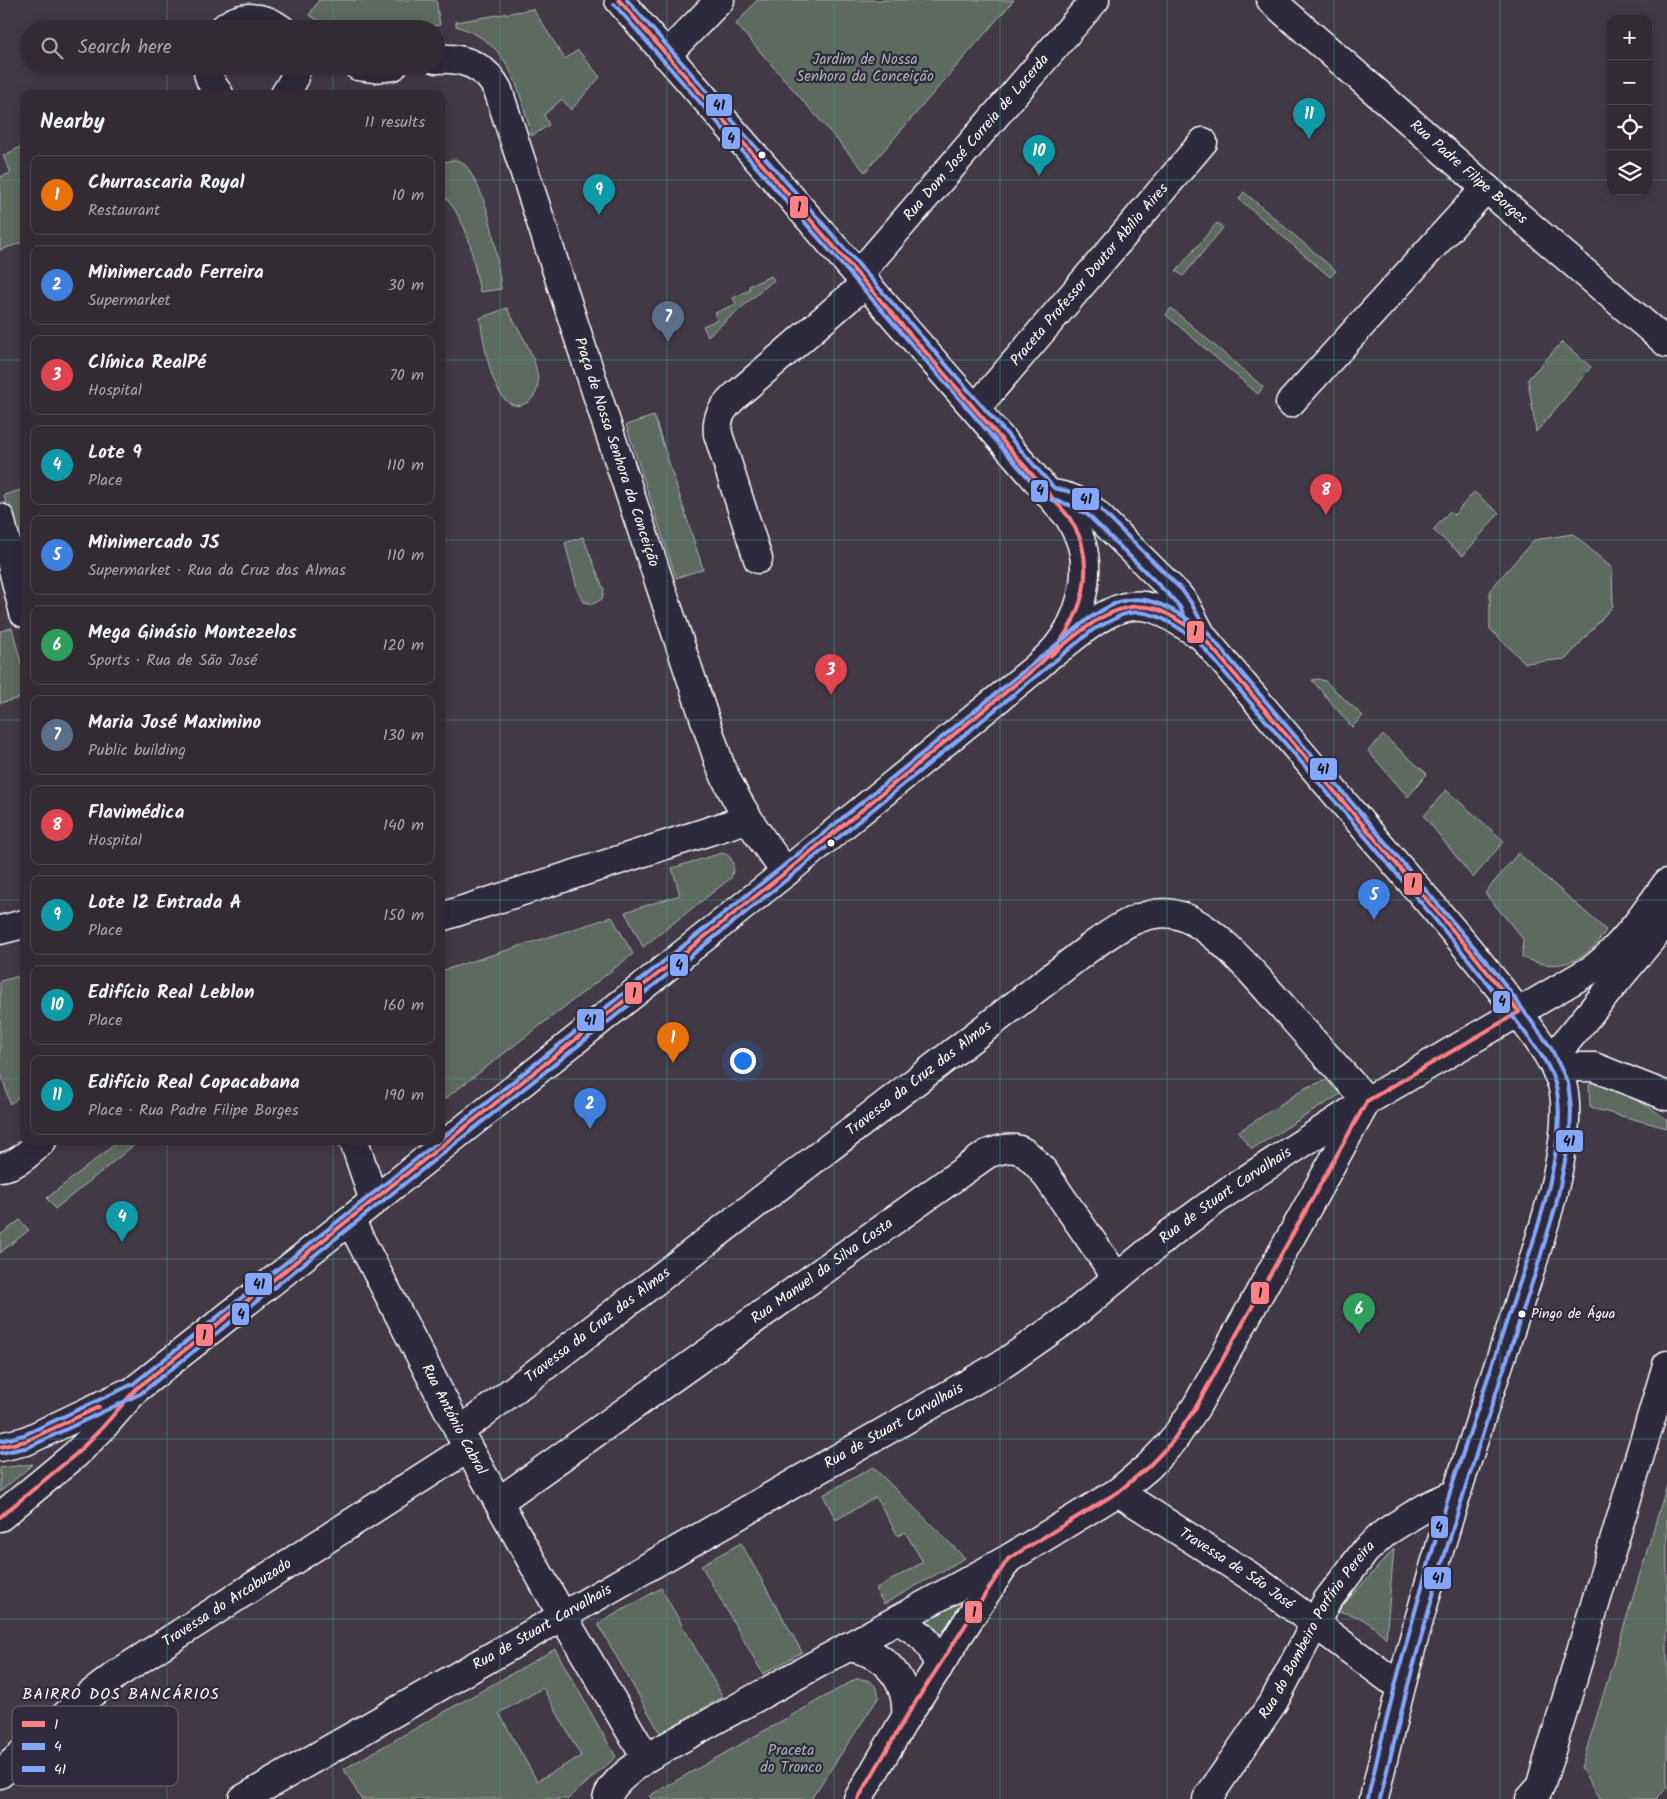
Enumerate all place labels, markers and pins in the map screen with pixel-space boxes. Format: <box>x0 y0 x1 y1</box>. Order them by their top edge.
pin: 11 <box>1293 98 1325 139</box>
pin: 10 <box>1023 135 1055 176</box>
unlabelled marker <box>757 150 767 160</box>
pin: 9 <box>583 174 615 215</box>
pin: 7 <box>652 301 684 342</box>
pin: 8 <box>1310 474 1342 515</box>
pin: 3 <box>815 654 847 695</box>
unlabelled marker <box>826 838 836 848</box>
pin: 5 <box>1358 879 1390 920</box>
pin: 1 <box>657 1022 689 1063</box>
pin: 2 <box>574 1088 606 1129</box>
pin: 4 <box>106 1201 138 1242</box>
pin: 6 <box>1343 1293 1375 1334</box>
place label: Pingo de Água <box>1531 1303 1615 1325</box>
marker: Pingo de Água <box>1517 1309 1527 1319</box>

